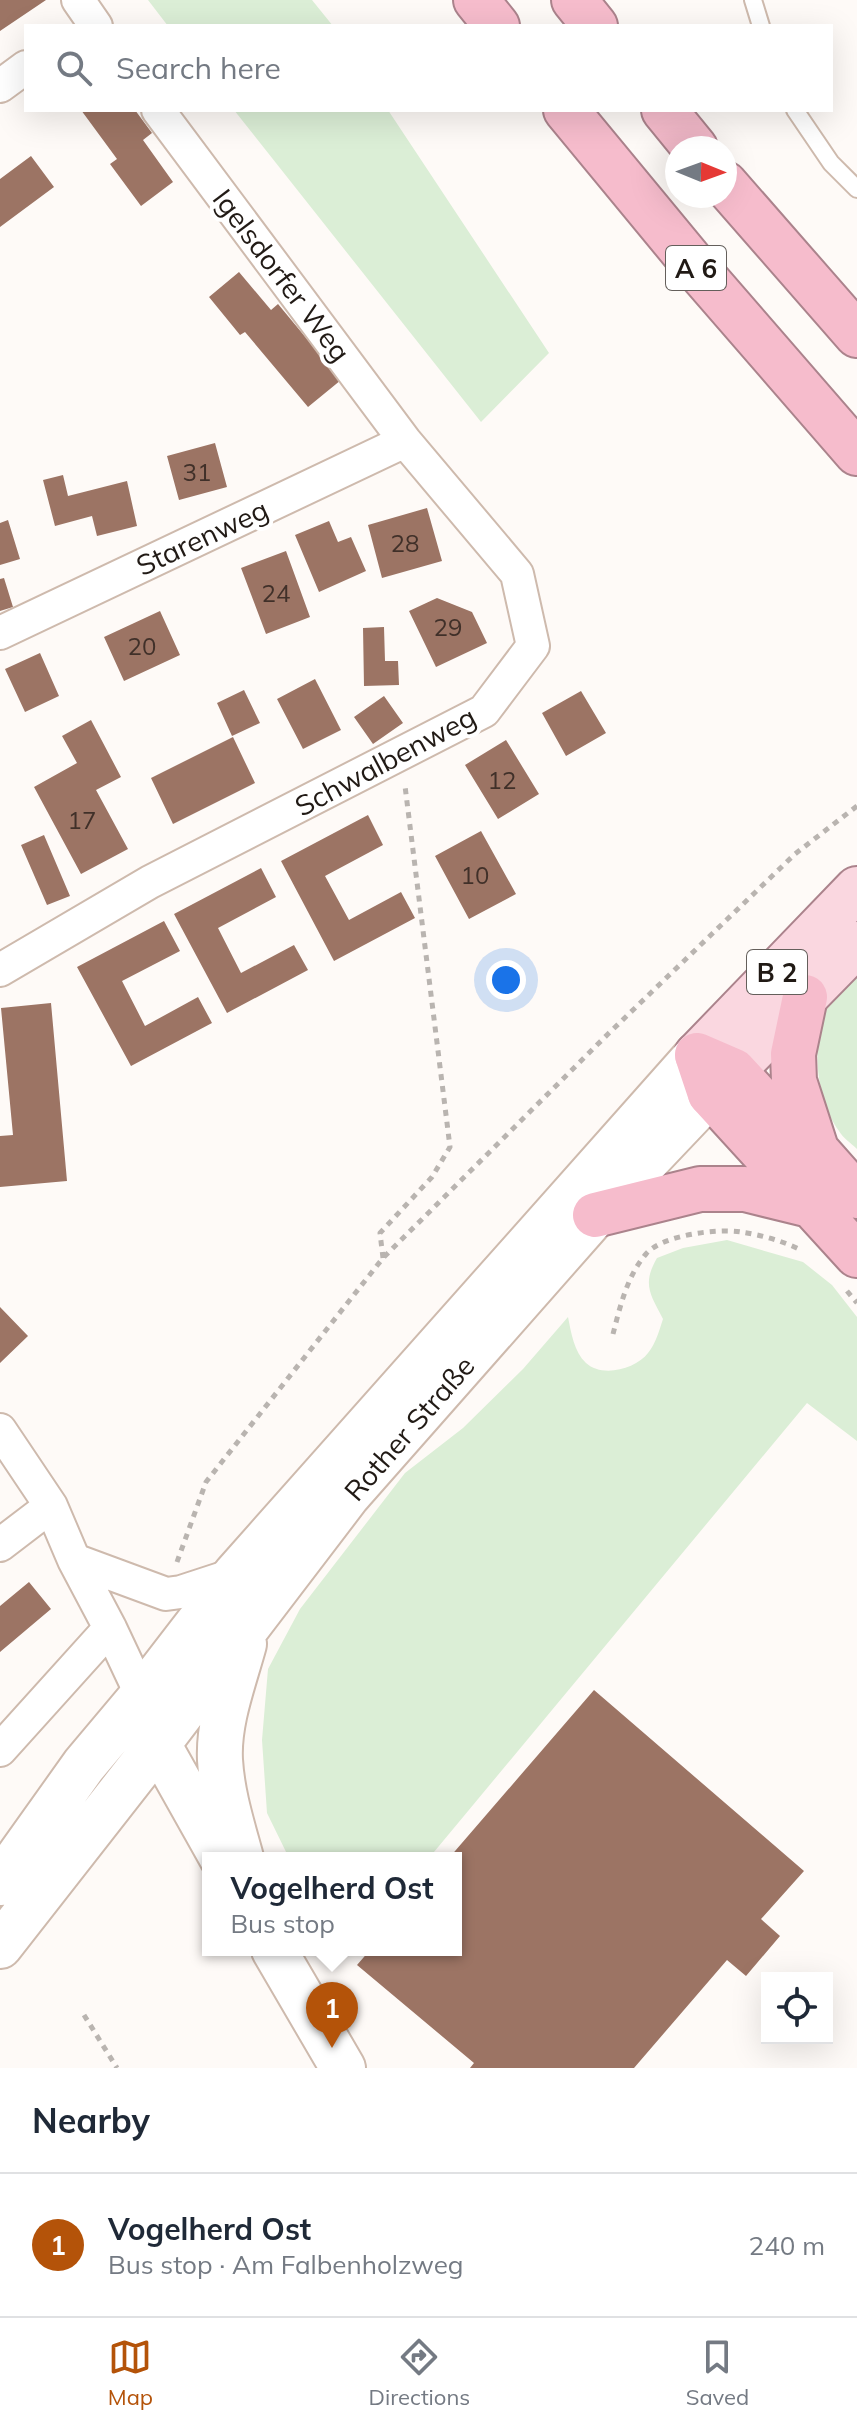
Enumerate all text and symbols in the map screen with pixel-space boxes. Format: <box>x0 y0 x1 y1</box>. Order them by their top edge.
search box <box>24 24 833 112</box>
icon: search <box>52 46 96 90</box>
text: Search here <box>116 49 281 87</box>
north arrow <box>665 136 737 208</box>
street label: Igelsdorfer Weg <box>206 182 358 368</box>
road number: A 6 <box>666 246 726 290</box>
house number: 31 <box>183 457 211 487</box>
street label: Starenweg <box>130 491 274 583</box>
house number: 28 <box>391 528 419 558</box>
house number: 24 <box>262 578 290 608</box>
house number: 29 <box>434 612 462 642</box>
house number: 20 <box>128 631 156 661</box>
street label: Schwalbenweg <box>289 699 481 823</box>
house number: 12 <box>488 765 516 795</box>
house number: 17 <box>68 805 96 835</box>
house number: 10 <box>461 860 489 890</box>
road number: B 2 <box>747 950 807 994</box>
your location <box>486 960 526 1000</box>
street label: Rother Straße <box>336 1348 482 1508</box>
popup <box>202 1852 462 1956</box>
text: Vogelherd Ost <box>230 1869 434 1907</box>
text: Bus stop <box>230 1907 335 1940</box>
map controls <box>761 1972 833 2044</box>
button: locate <box>761 1972 833 2044</box>
pin: 1 <box>306 1982 358 2048</box>
text: Nearby <box>32 2099 150 2142</box>
text: Vogelherd Ost <box>108 2210 311 2248</box>
text: 1 <box>50 2229 66 2262</box>
text: 240 m <box>749 2229 825 2262</box>
text: Bus stop · Am Falbenholzweg <box>108 2248 464 2281</box>
tab: Map <box>108 2335 153 2411</box>
tab: Directions <box>369 2335 470 2411</box>
tab: Saved <box>686 2335 749 2411</box>

